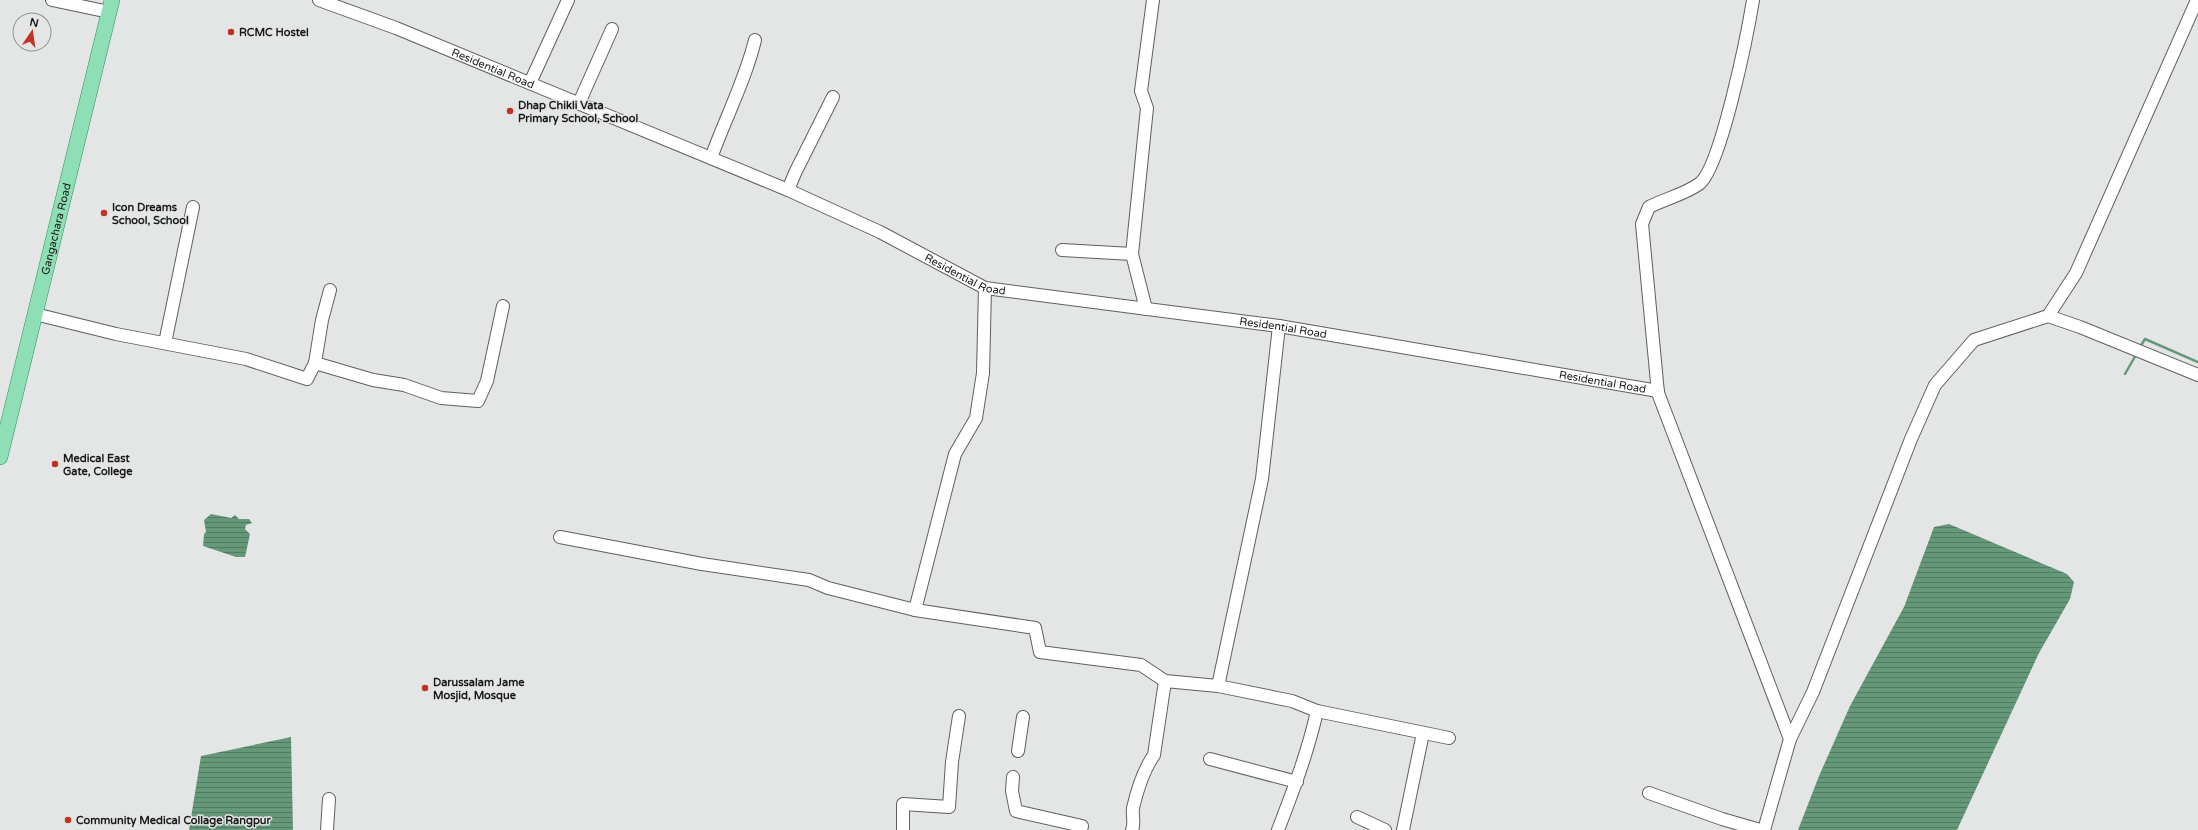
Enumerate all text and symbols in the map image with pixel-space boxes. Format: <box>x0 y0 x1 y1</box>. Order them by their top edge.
north arrow <box>12 12 52 52</box>
text: N <box>28 15 40 30</box>
place label: RCMC Hostel <box>239 26 309 39</box>
marker: RCMC Hostel <box>226 27 236 37</box>
street label: Residential Road <box>450 45 536 91</box>
place label: Dhap Chikli Vata Primary School, School <box>518 99 638 126</box>
marker: Dhap Chikli Vata Primary School, School <box>505 106 515 116</box>
street label: Gangachara Road <box>38 181 73 276</box>
place label: Icon Dreams School, School <box>112 201 189 227</box>
marker: Icon Dreams School, School <box>99 208 109 218</box>
street label: Residential Road <box>922 251 1007 297</box>
street label: Residential Road <box>1239 314 1328 341</box>
street label: Residential Road <box>1558 368 1647 395</box>
place label: Medical East Gate, College <box>63 452 133 479</box>
marker: Medical East Gate, College <box>50 459 60 469</box>
place label: Darussalam Jame Mosjid, Mosque <box>433 676 525 703</box>
marker: Darussalam Jame Mosjid, Mosque <box>420 683 430 693</box>
place label: Community Medical Collage Rangpur <box>76 814 272 828</box>
marker: Community Medical Collage Rangpur <box>63 815 73 825</box>

